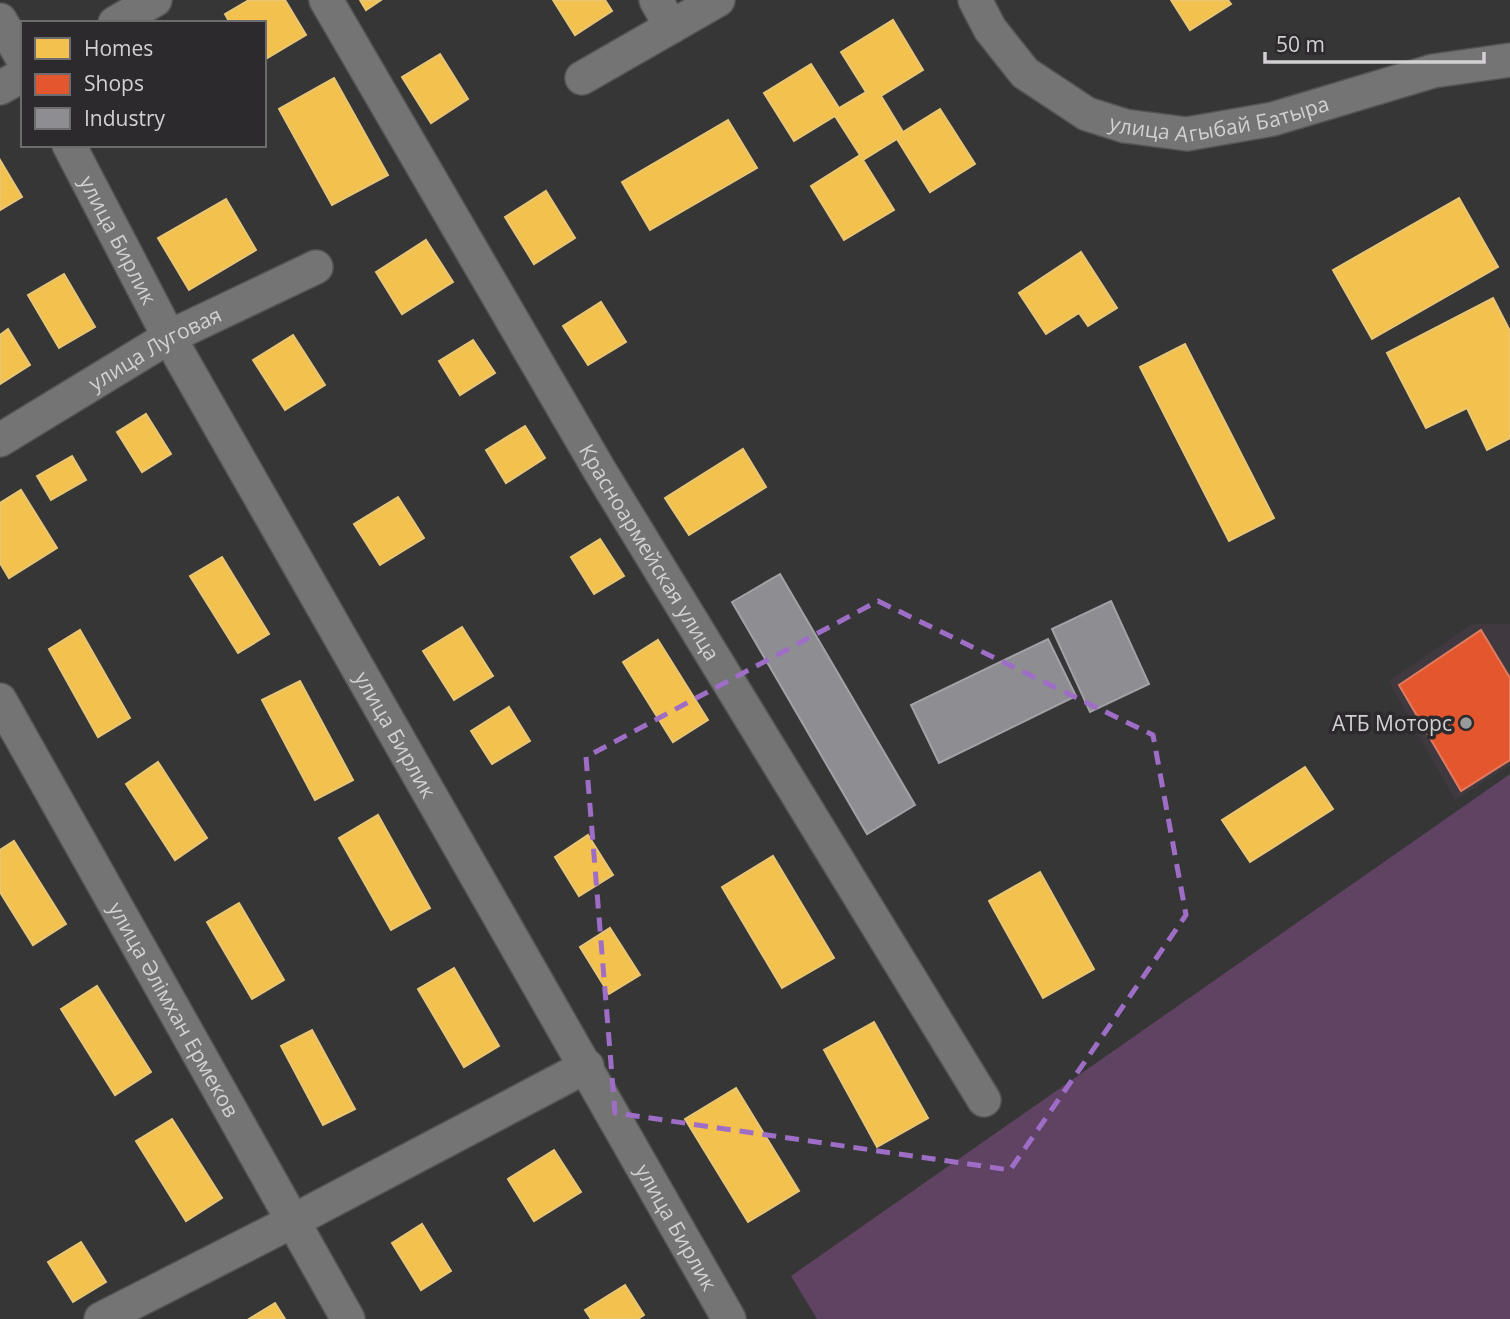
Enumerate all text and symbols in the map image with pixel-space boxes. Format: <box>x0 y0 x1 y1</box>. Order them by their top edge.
legend <box>21 21 266 147</box>
scale bar <box>1265 21 1484 65</box>
text: 50 m <box>1276 30 1325 58</box>
text: Homes <box>84 34 153 62</box>
text: Shops <box>84 69 144 97</box>
street label: улица Агыбай Батыра <box>1106 89 1332 148</box>
text: Industry <box>84 104 166 132</box>
street label: улица Бирлик <box>73 171 164 309</box>
street label: улица Луговая <box>83 300 226 397</box>
street label: Красноармейская улица <box>573 439 726 666</box>
street label: улица Бирлик <box>348 666 443 803</box>
place label: АТБ Моторс <box>1332 709 1452 737</box>
marker: АТБ Моторс <box>1458 715 1474 731</box>
street label: улица Әлімхан Ермеков <box>102 897 246 1122</box>
street label: улица Бирлик <box>629 1159 724 1296</box>

